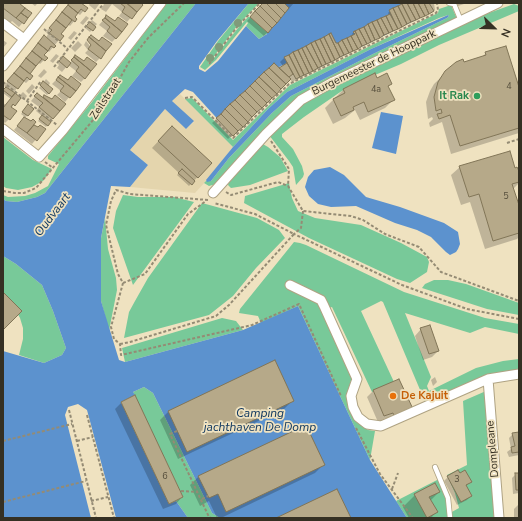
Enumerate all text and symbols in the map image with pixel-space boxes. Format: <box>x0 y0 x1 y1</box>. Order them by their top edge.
north arrow <box>474 8 514 48</box>
text: N <box>497 26 514 40</box>
street label: Burgemeester de Hooppark <box>310 27 438 99</box>
street label: Zeilstraat <box>88 76 124 122</box>
house number: 4 <box>506 82 512 92</box>
house number: 4a <box>371 85 381 95</box>
place label: It Rak <box>439 89 469 103</box>
marker: It Rak <box>472 91 482 101</box>
water label: Oudvaart <box>32 190 74 240</box>
house number: 5 <box>503 192 509 202</box>
place label: De Kajuit <box>401 389 448 403</box>
marker: De Kajuit <box>388 391 398 401</box>
water label: Camping jachthaven De Domp <box>204 407 316 435</box>
street label: Dompleane <box>484 420 502 478</box>
house number: 6 <box>162 472 168 482</box>
house number: 3 <box>454 475 460 485</box>

